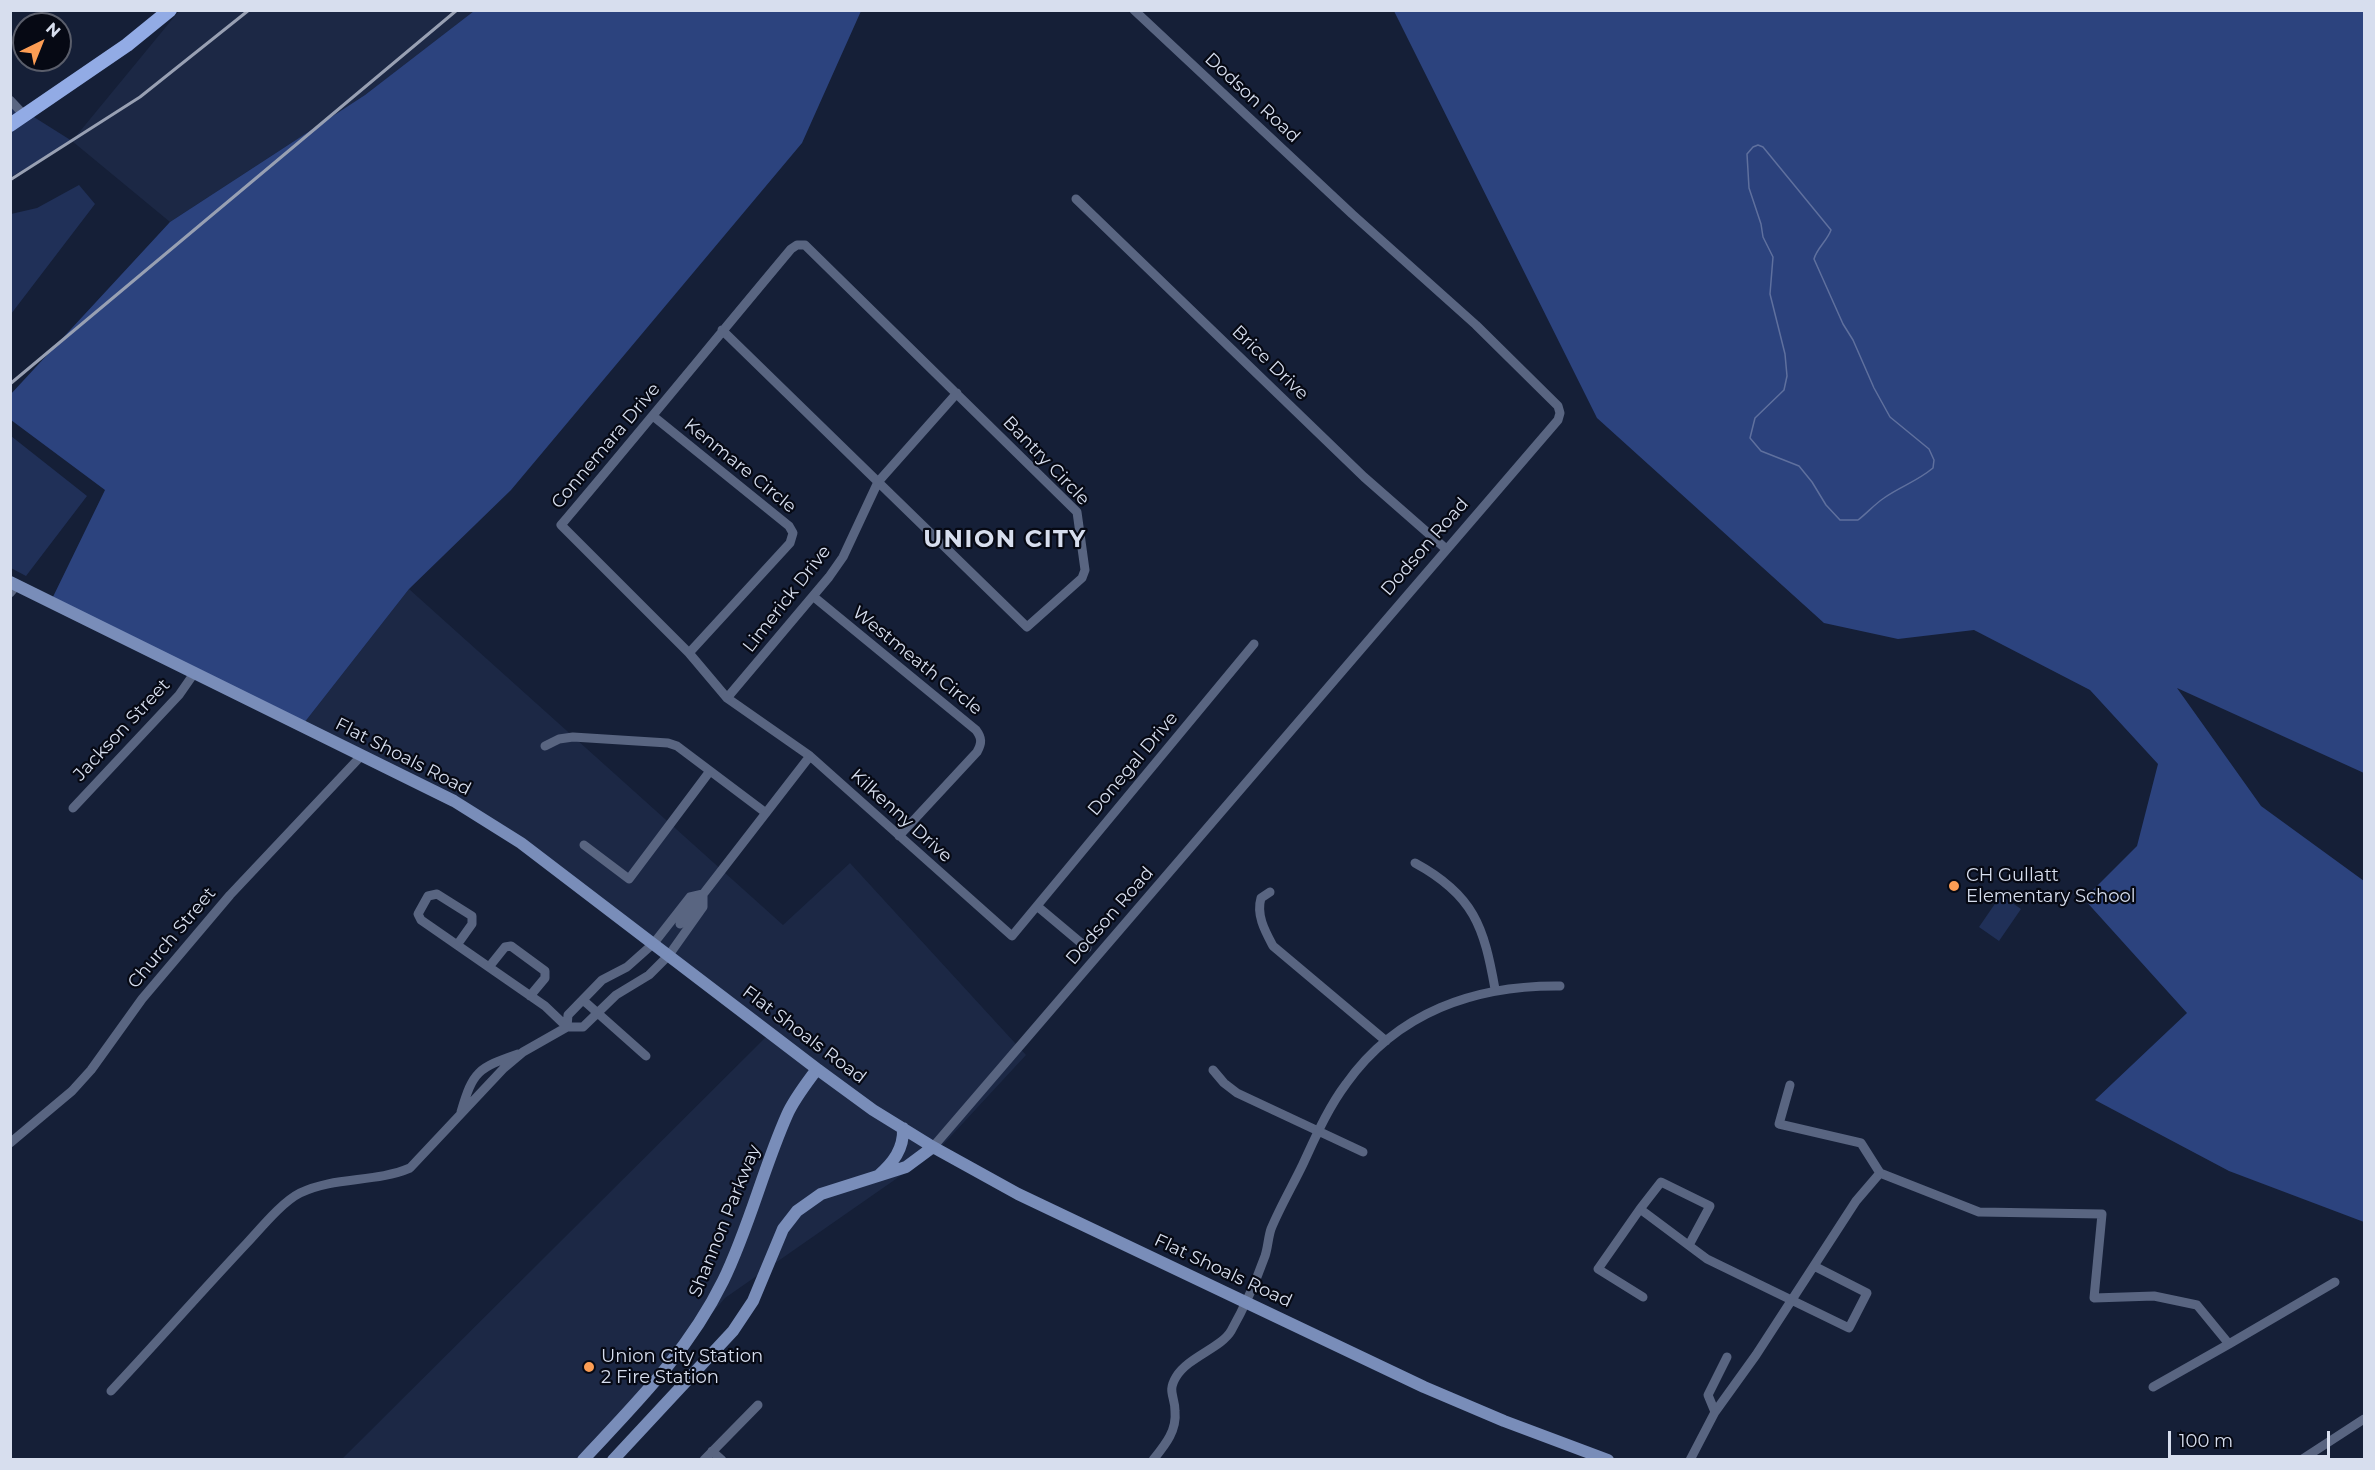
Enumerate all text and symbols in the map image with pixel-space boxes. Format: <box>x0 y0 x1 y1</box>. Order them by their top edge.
north arrow <box>12 12 72 72</box>
text: N <box>42 19 64 41</box>
street label: Dodson Road <box>1200 48 1304 148</box>
street label: Brice Drive <box>1227 321 1313 405</box>
street label: Connemara Drive <box>547 379 665 513</box>
street label: Bantry Circle <box>998 412 1094 510</box>
street label: Kenmare Circle <box>680 414 800 518</box>
street label: Dodson Road <box>1377 494 1473 600</box>
district label: UNION CITY <box>923 526 1087 554</box>
street label: Limerick Drive <box>738 541 836 657</box>
street label: Westmeath Circle <box>848 602 986 720</box>
street label: Jackson Street <box>69 675 175 785</box>
street label: Donegal Drive <box>1083 708 1183 820</box>
street label: Flat Shoals Road <box>332 713 474 801</box>
street label: Kilkenny Drive <box>846 765 956 867</box>
street label: Dodson Road <box>1062 863 1158 969</box>
place label: CH Gullatt Elementary School <box>1966 865 2136 908</box>
marker: CH Gullatt Elementary School <box>1947 879 1961 893</box>
street label: Church Street <box>123 883 221 993</box>
street label: Flat Shoals Road <box>738 981 870 1089</box>
street label: Shannon Parkway <box>685 1142 765 1300</box>
street label: Flat Shoals Road <box>1151 1230 1295 1312</box>
place label: Union City Station 2 Fire Station <box>601 1346 763 1388</box>
marker: Union City Station 2 Fire Station <box>582 1360 596 1374</box>
scale bar <box>2171 1419 2333 1457</box>
text: 100 m <box>2179 1430 2233 1452</box>

